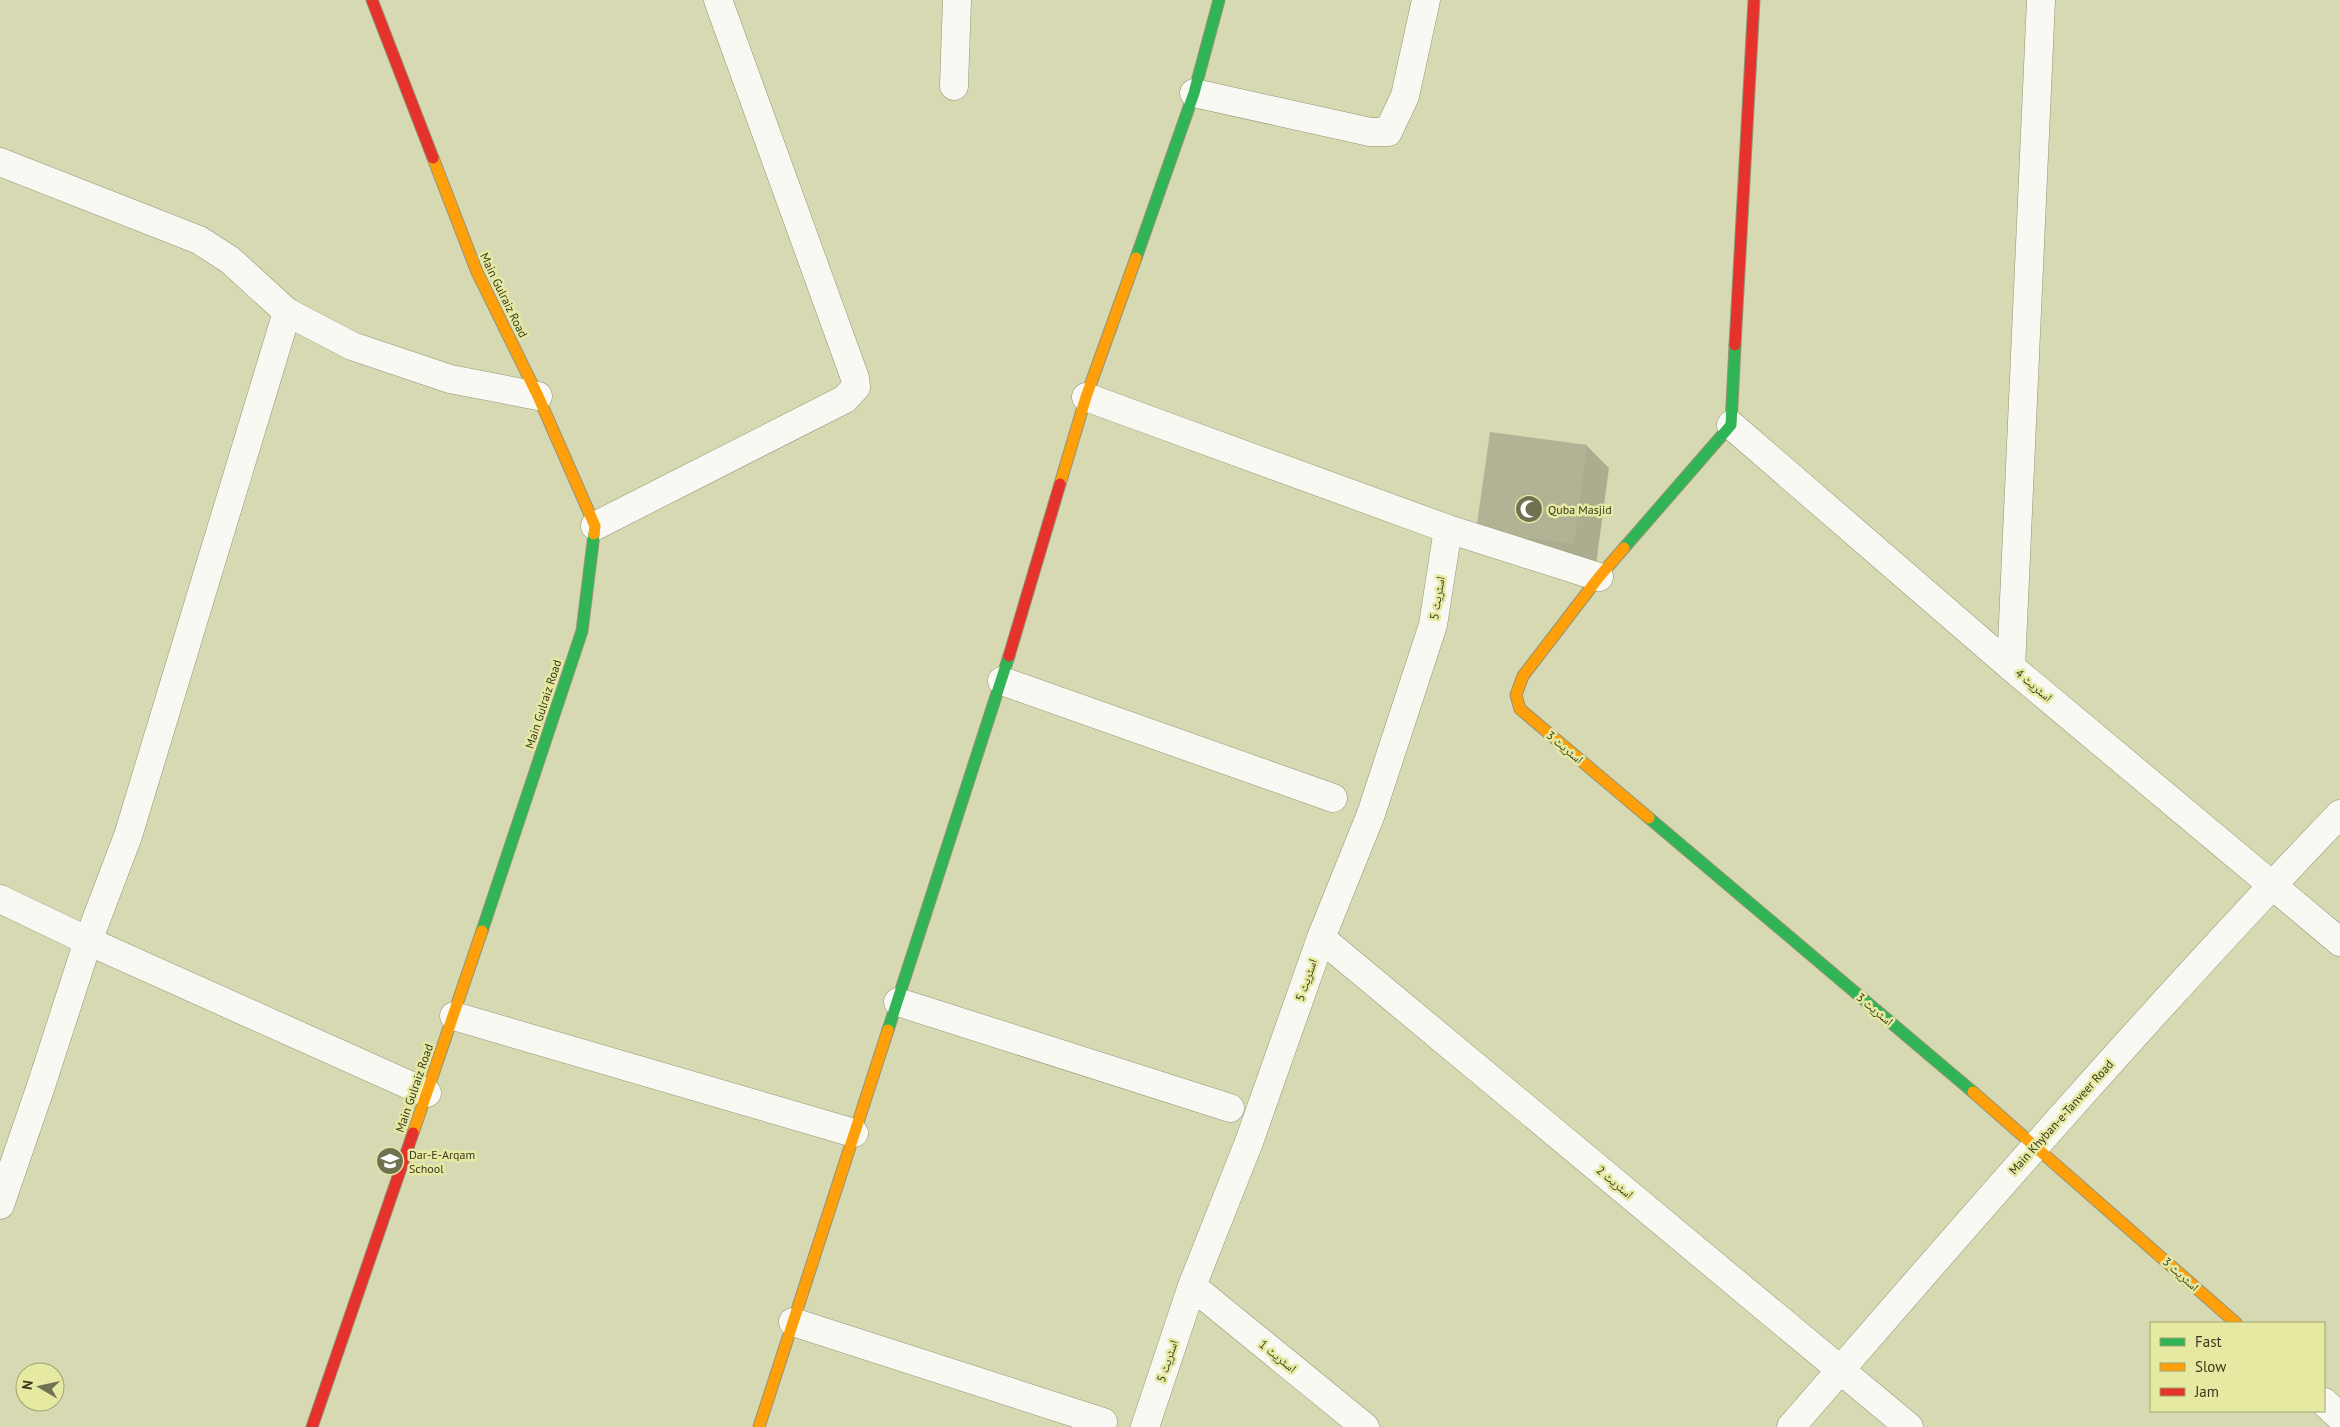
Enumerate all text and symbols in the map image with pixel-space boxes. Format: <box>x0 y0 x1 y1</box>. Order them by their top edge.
street label: Main Gulraiz Road <box>477 250 531 340</box>
mosque icon: Quba Masjid <box>1514 494 1544 524</box>
place label: Quba Masjid <box>1548 502 1612 517</box>
street label: اسٹریٹ 5 <box>1426 575 1448 621</box>
street label: Main Gulraiz Road <box>522 658 564 750</box>
street label: اسٹریٹ 4 <box>2012 665 2056 705</box>
street label: اسٹریٹ 3 <box>1543 727 1587 767</box>
street label: اسٹریٹ 5 <box>1292 957 1320 1003</box>
street label: اسٹریٹ 3 <box>1853 989 1897 1029</box>
street label: Main Gulraiz Road <box>392 1042 436 1134</box>
street label: Main Khyban-e-Tanveer Road <box>2006 1057 2116 1177</box>
school or university icon: Dar-E-Arqam School <box>375 1146 405 1176</box>
place label: Dar-E-Arqam School <box>409 1147 475 1176</box>
street label: اسٹریٹ 2 <box>1593 1162 1637 1202</box>
street label: اسٹریٹ 3 <box>2160 1254 2202 1294</box>
legend <box>2150 1322 2325 1412</box>
text: Fast <box>2195 1332 2222 1351</box>
street label: اسٹریٹ 1 <box>1256 1336 1300 1376</box>
street label: اسٹریٹ 5 <box>1153 1338 1181 1384</box>
text: Slow <box>2195 1357 2226 1376</box>
north arrow <box>15 1362 65 1412</box>
text: N <box>18 1379 37 1391</box>
text: Jam <box>2194 1382 2219 1401</box>

